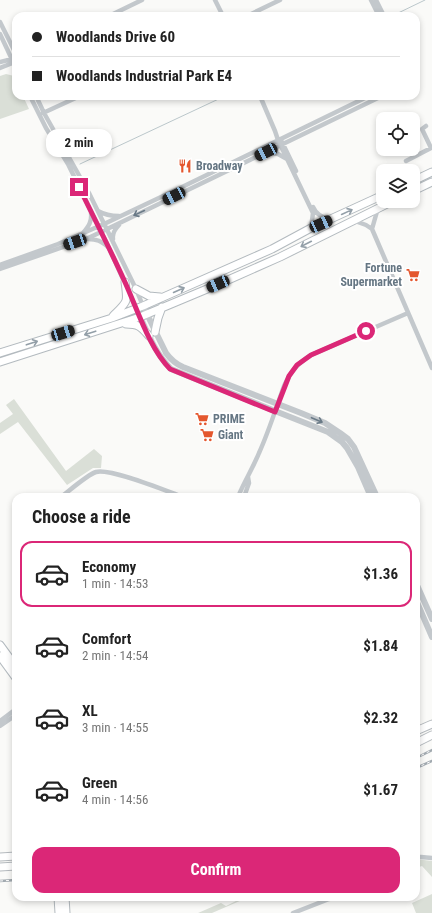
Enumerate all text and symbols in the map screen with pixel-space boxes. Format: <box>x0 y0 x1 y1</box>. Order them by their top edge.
text: Woodlands Drive 60 <box>56 28 175 46</box>
text: Woodlands Industrial Park E4 <box>56 67 232 85</box>
map controls <box>376 112 420 208</box>
button: locate <box>376 112 420 156</box>
callout: 2 min <box>46 129 112 157</box>
text: 2 min <box>65 135 93 150</box>
car <box>253 141 279 163</box>
restaurant icon: Broadway <box>177 158 193 174</box>
place label: Broadway <box>196 159 243 173</box>
button: layers <box>376 164 420 208</box>
route end <box>70 178 88 196</box>
car <box>161 185 187 207</box>
one-way arrow <box>341 208 353 215</box>
one-way arrow <box>134 210 146 217</box>
car <box>308 214 334 234</box>
car <box>62 232 88 252</box>
one-way arrow <box>300 241 312 248</box>
place label: Fortune Supermarket <box>340 261 402 289</box>
supermarket icon: Fortune Supermarket <box>405 267 421 283</box>
car <box>205 274 231 294</box>
one-way arrow <box>172 286 184 293</box>
route start <box>357 322 375 340</box>
car <box>50 324 76 342</box>
one-way arrow <box>84 330 97 337</box>
one-way arrow <box>25 339 38 346</box>
supermarket icon: PRIME <box>194 411 210 427</box>
place label: PRIME <box>213 412 245 426</box>
one-way arrow <box>310 417 322 424</box>
supermarket icon: Giant <box>199 427 215 443</box>
place label: Giant <box>218 428 244 442</box>
text: Choose a ride <box>32 506 131 527</box>
icon: car <box>34 556 70 592</box>
text: Economy <box>82 558 136 576</box>
text: $1.36 <box>363 565 398 583</box>
text: 1 min · 14:53 <box>82 576 148 591</box>
icon: car <box>34 628 70 664</box>
text: Comfort <box>82 630 131 648</box>
text: $1.84 <box>363 637 398 655</box>
text: 2 min · 14:54 <box>82 648 148 663</box>
icon: car <box>34 700 70 736</box>
text: XL <box>82 702 98 720</box>
text: $2.32 <box>363 709 398 727</box>
text: 3 min · 14:55 <box>82 720 148 735</box>
icon: car <box>34 772 70 808</box>
text: Green <box>82 774 117 792</box>
text: $1.67 <box>363 781 398 799</box>
text: 4 min · 14:56 <box>82 792 148 807</box>
button: Confirm <box>32 847 400 893</box>

